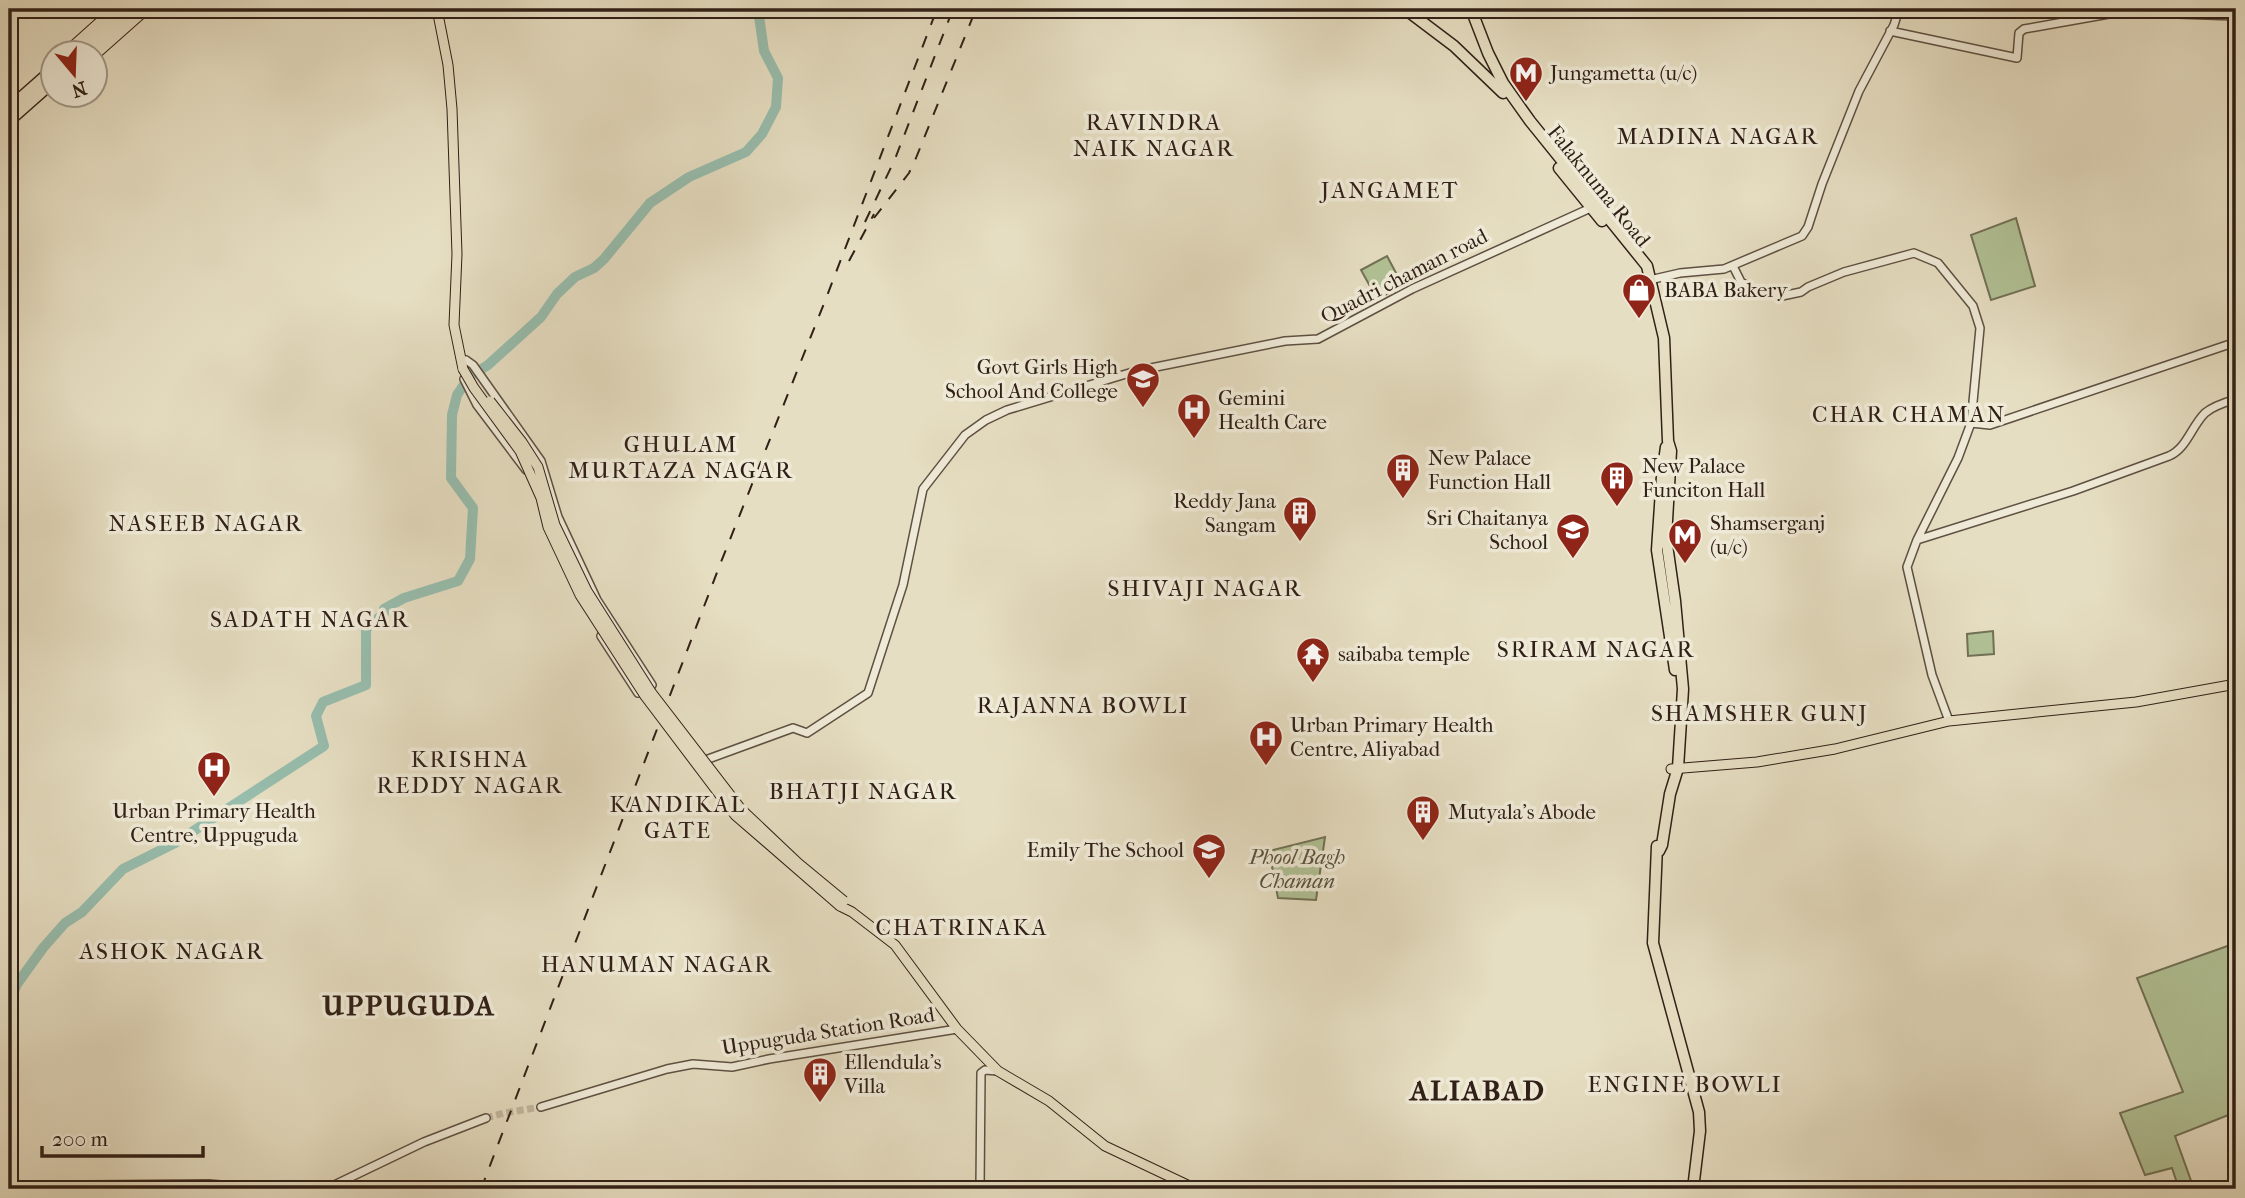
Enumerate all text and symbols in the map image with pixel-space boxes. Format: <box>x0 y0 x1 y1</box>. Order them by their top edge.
north arrow <box>38 38 108 108</box>
metro station icon: Jungametta (u/c) <box>1507 54 1545 103</box>
place label: Jungametta (u/c) <box>1548 61 1697 85</box>
text: N <box>68 76 90 102</box>
district label: RAVINDRA NAIK NAGAR <box>1073 109 1235 162</box>
street label: Falaknuma Road <box>1543 120 1656 252</box>
district label: MADINA NAGAR <box>1617 123 1819 150</box>
district label: JANGAMET <box>1319 177 1459 204</box>
street label: Quadri chaman road <box>1317 223 1492 328</box>
shop icon: BABA Bakery <box>1620 271 1658 320</box>
place label: BABA Bakery <box>1664 278 1788 302</box>
place label: Govt Girls High School And College <box>945 355 1118 403</box>
school or university icon: Govt Girls High School And College <box>1124 360 1162 409</box>
place label: Gemini Health Care <box>1218 386 1327 434</box>
hospital icon: Gemini Health Care <box>1175 391 1213 440</box>
district label: CHAR CHAMAN <box>1812 401 2006 428</box>
district label: GHULAM MURTAZA NAGAR <box>568 431 794 484</box>
place label: New Palace Function Hall <box>1428 446 1551 494</box>
building icon: New Palace Function Hall <box>1384 451 1422 500</box>
place label: New Palace Funciton Hall <box>1642 454 1765 502</box>
building icon: New Palace Funciton Hall <box>1598 459 1636 508</box>
place label: Reddy Jana Sangam <box>1173 489 1277 537</box>
building icon: Reddy Jana Sangam <box>1281 494 1319 543</box>
place label: Sri Chaitanya School <box>1426 506 1548 554</box>
district label: NASEEB NAGAR <box>108 510 304 537</box>
school or university icon: Sri Chaitanya School <box>1554 511 1592 560</box>
place label: Shamserganj (u/c) <box>1710 511 1825 559</box>
metro station icon: Shamserganj (u/c) <box>1666 516 1704 565</box>
district label: SHIVAJI NAGAR <box>1108 575 1302 602</box>
district label: SADATH NAGAR <box>210 606 410 633</box>
temple icon: saibaba temple <box>1294 635 1332 684</box>
district label: SRIRAM NAGAR <box>1497 636 1695 663</box>
place label: saibaba temple <box>1338 642 1470 666</box>
district label: RAJANNA BOWLI <box>977 692 1189 719</box>
district label: SHAMSHER GUNJ <box>1651 700 1869 727</box>
place label: Urban Primary Health Centre, Aliyabad <box>1290 713 1494 761</box>
hospital icon: Urban Primary Health Centre, Aliyabad <box>1247 718 1285 767</box>
district label: KRISHNA REDDY NAGAR <box>377 746 563 799</box>
hospital icon: Urban Primary Health Centre, Uppuguda <box>195 749 233 798</box>
district label: BHATJI NAGAR <box>769 778 957 805</box>
district label: KANDIKAL GATE <box>610 791 746 844</box>
building icon: Mutyala's Abode <box>1404 793 1442 842</box>
place label: Urban Primary Health Centre, Uppuguda <box>112 799 316 847</box>
place label: Mutyala's Abode <box>1448 800 1596 824</box>
school or university icon: Emily The School <box>1190 831 1228 880</box>
place label: Emily The School <box>1027 838 1184 862</box>
park label: Phool Bagh Chaman <box>1248 845 1345 893</box>
district label: CHATRINAKA <box>876 914 1048 941</box>
district label: ASHOK NAGAR <box>78 938 265 965</box>
district label: HANUMAN NAGAR <box>541 951 773 978</box>
district label: UPPUGUDA <box>322 989 496 1022</box>
street label: Uppuguda Station Road <box>720 1002 937 1060</box>
place label: Ellendula's Villa <box>843 1050 942 1098</box>
building icon: Ellendula's Villa <box>801 1055 839 1104</box>
district label: ENGINE BOWLI <box>1588 1071 1782 1098</box>
district label: ALIABAD <box>1408 1074 1546 1107</box>
scale bar <box>42 1114 203 1158</box>
text: 200 m <box>52 1127 108 1151</box>

